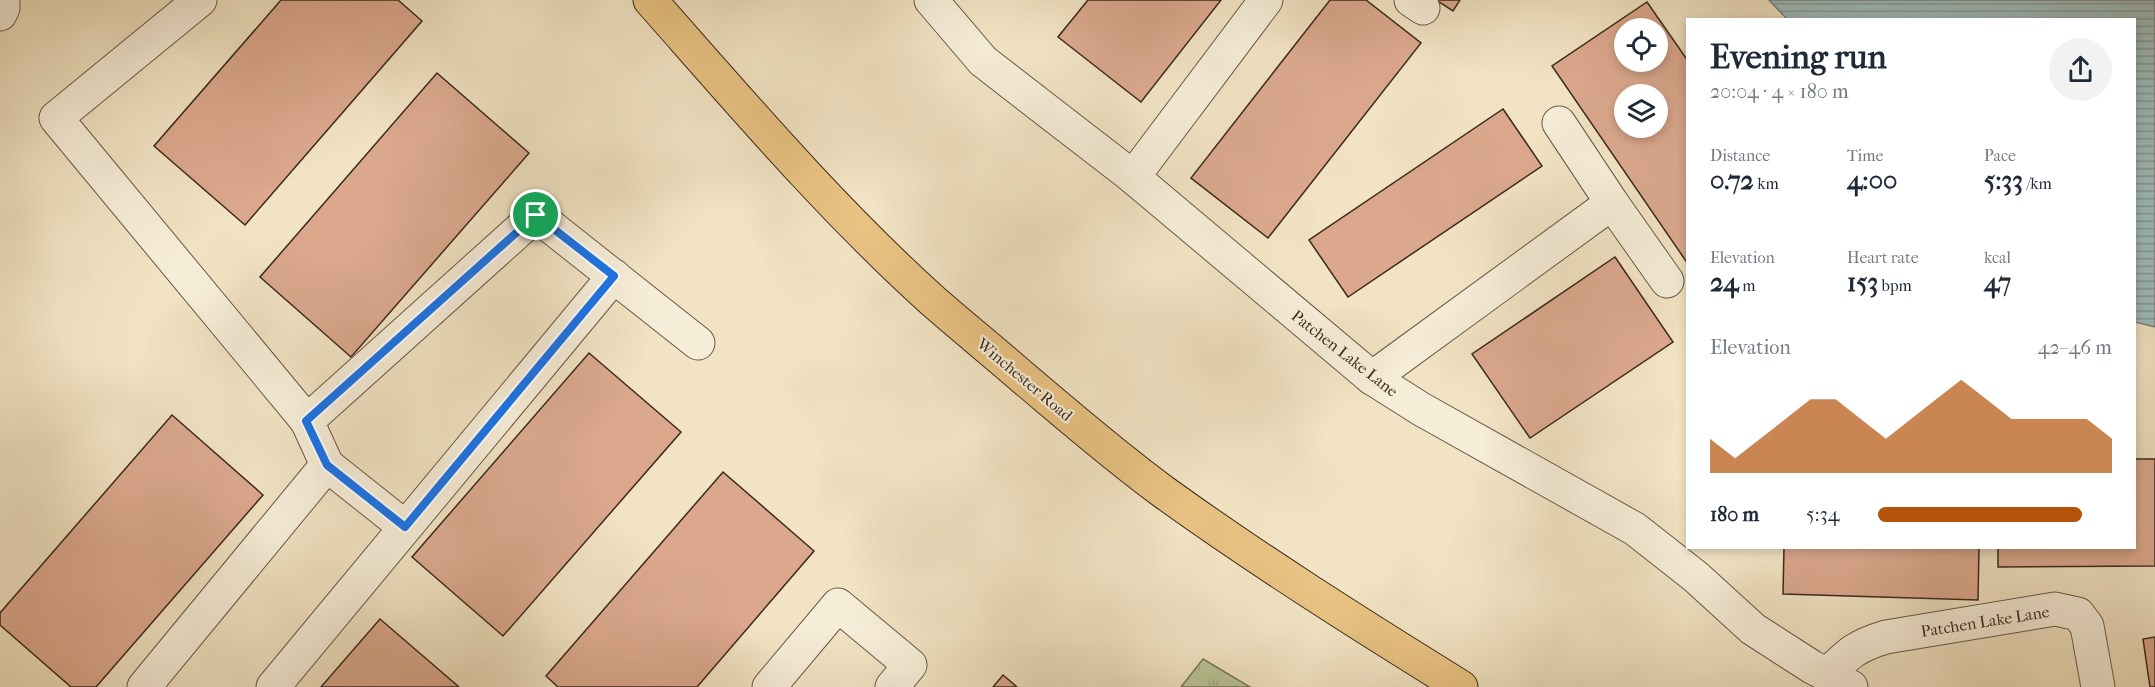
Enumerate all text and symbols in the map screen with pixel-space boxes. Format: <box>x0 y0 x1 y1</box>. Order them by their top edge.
map controls <box>1614 18 1668 138</box>
button: locate <box>1614 18 1668 72</box>
text: Evening run <box>1710 38 1887 77</box>
button: share <box>2049 38 2112 101</box>
text: 20:04 · 4 × 180 m <box>1710 80 1849 103</box>
button: layers <box>1614 84 1668 138</box>
text: Distance <box>1710 146 1770 165</box>
text: Time <box>1847 146 1883 165</box>
text: Pace <box>1984 146 2016 165</box>
text: 0.72 <box>1710 165 1754 196</box>
text: 4:00 <box>1847 165 1897 196</box>
text: 5:33 <box>1984 165 2023 196</box>
text: km <box>1754 174 1779 193</box>
text: /km <box>2023 174 2052 193</box>
pin <box>510 189 561 240</box>
icon: arrive <box>519 198 552 231</box>
text: Elevation <box>1710 248 1775 267</box>
text: Heart rate <box>1847 248 1919 267</box>
text: kcal <box>1984 248 2011 267</box>
text: 24 <box>1710 267 1739 298</box>
text: 153 <box>1847 267 1878 298</box>
text: 47 <box>1984 267 2011 298</box>
text: m <box>1739 276 1755 295</box>
text: bpm <box>1878 276 1912 295</box>
street label: Patchen Lake Lane <box>1288 306 1402 401</box>
street label: Winchester Road <box>972 333 1076 425</box>
text: Elevation <box>1710 336 1791 359</box>
text: 42–46 m <box>2038 336 2112 359</box>
text: 180 m <box>1710 503 1759 526</box>
text: 5:34 <box>1806 503 1840 526</box>
street label: Patchen Lake Lane <box>1919 602 2051 641</box>

